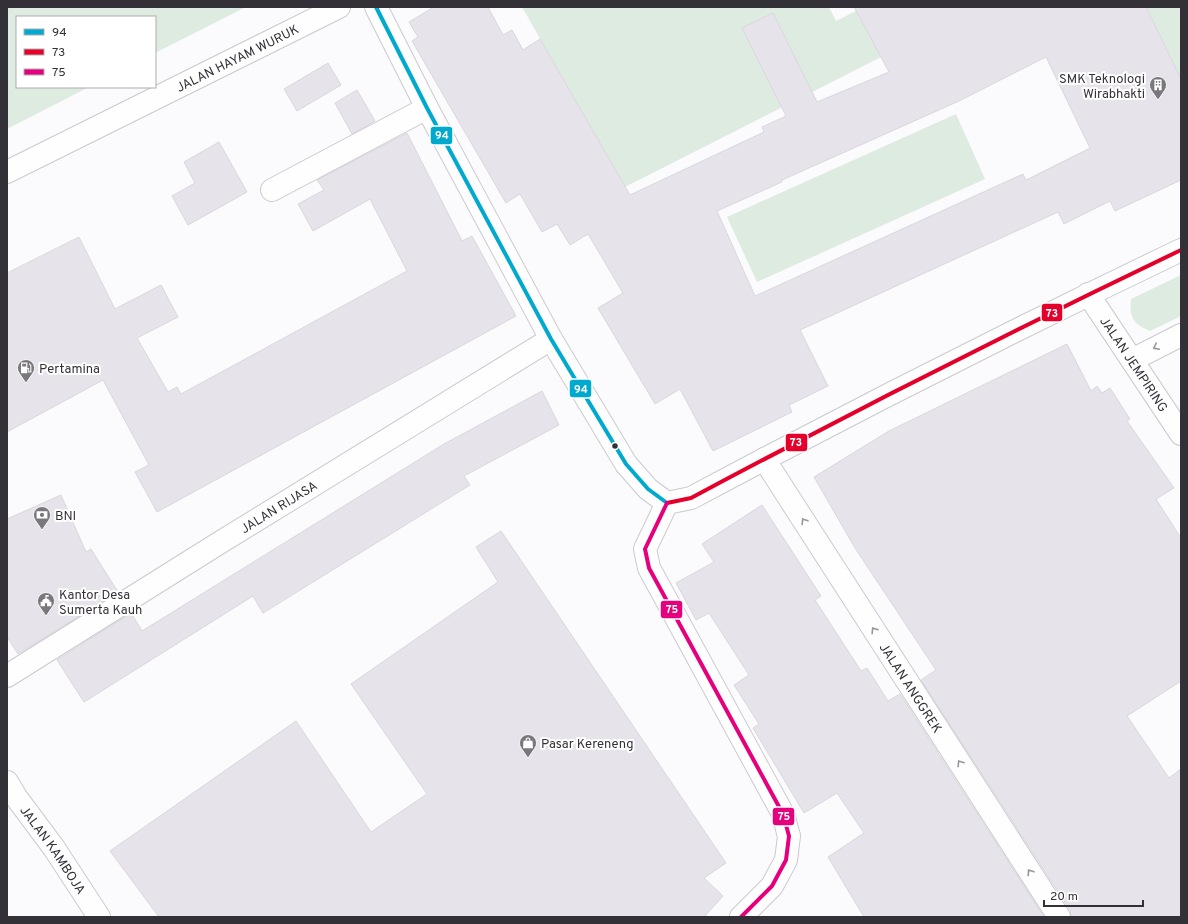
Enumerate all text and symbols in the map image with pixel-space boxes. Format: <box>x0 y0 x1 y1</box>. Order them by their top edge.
legend <box>16 16 156 88</box>
street label: JALAN HAYAM WURUK <box>174 22 302 97</box>
text: 94 <box>52 25 67 41</box>
text: 73 <box>52 45 65 61</box>
text: 75 <box>52 65 66 81</box>
place label: SMK Teknologi Wirabhakti <box>1059 72 1145 103</box>
building icon: SMK Teknologi Wirabhakti <box>1148 75 1168 100</box>
line badge: 94 <box>430 126 453 145</box>
text: 94 <box>435 129 449 143</box>
line badge: 73 <box>1041 303 1063 322</box>
text: 73 <box>1046 307 1058 321</box>
street label: JALAN JEMPIRING <box>1095 314 1170 416</box>
one-way arrow <box>1153 342 1161 350</box>
fuel station icon: Pertamina <box>16 358 36 383</box>
place label: Pertamina <box>39 362 100 378</box>
line badge: 94 <box>569 379 592 398</box>
text: 94 <box>574 383 588 397</box>
line badge: 73 <box>785 433 808 452</box>
text: 73 <box>790 436 802 450</box>
unlabelled marker <box>610 441 620 451</box>
street label: JALAN RIJASA <box>238 479 321 538</box>
bank icon: BNI <box>32 505 52 530</box>
place label: BNI <box>55 509 76 525</box>
one-way arrow <box>801 518 809 525</box>
place label: Kantor Desa Sumerta Kauh <box>59 588 142 619</box>
public building icon: Kantor Desa Sumerta Kauh <box>36 591 56 616</box>
line badge: 75 <box>660 600 683 619</box>
text: 75 <box>666 603 679 617</box>
one-way arrow <box>872 627 879 634</box>
street label: JALAN ANGGREK <box>875 641 944 737</box>
shop icon: Pasar Kereneng <box>518 733 538 758</box>
place label: Pasar Kereneng <box>541 737 634 753</box>
one-way arrow <box>957 760 964 767</box>
street label: JALAN KAMBOJA <box>15 803 88 898</box>
line badge: 75 <box>772 807 795 826</box>
text: 75 <box>778 810 791 824</box>
one-way arrow <box>1028 870 1035 877</box>
scale bar <box>1044 882 1143 908</box>
text: 20 m <box>1050 889 1078 905</box>

